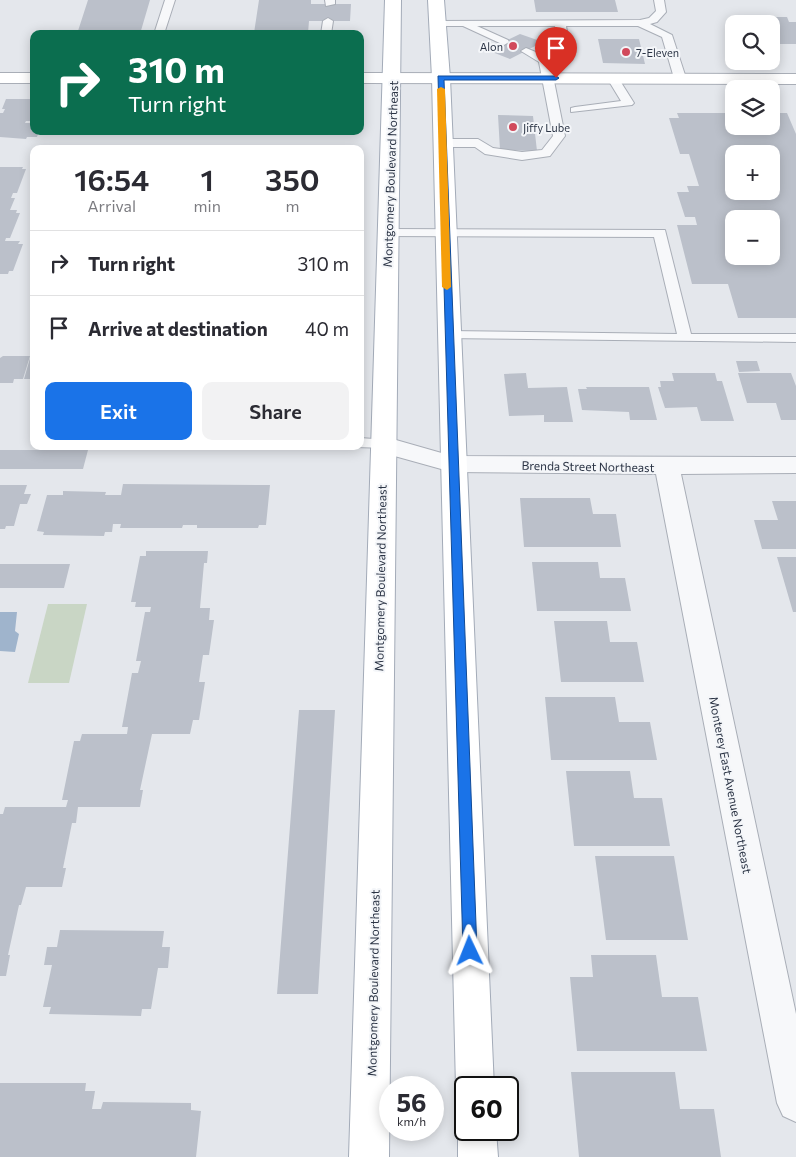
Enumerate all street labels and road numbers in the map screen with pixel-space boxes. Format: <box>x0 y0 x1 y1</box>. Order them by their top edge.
street label: Montgomery Boulevard Northeast <box>380 80 400 268</box>
street label: Brenda Street Northeast <box>521 458 655 474</box>
street label: Montgomery Boulevard Northeast <box>371 484 389 672</box>
street label: Monterey East Avenue Northeast <box>707 695 755 875</box>
street label: Montgomery Boulevard Northeast <box>364 889 382 1077</box>

